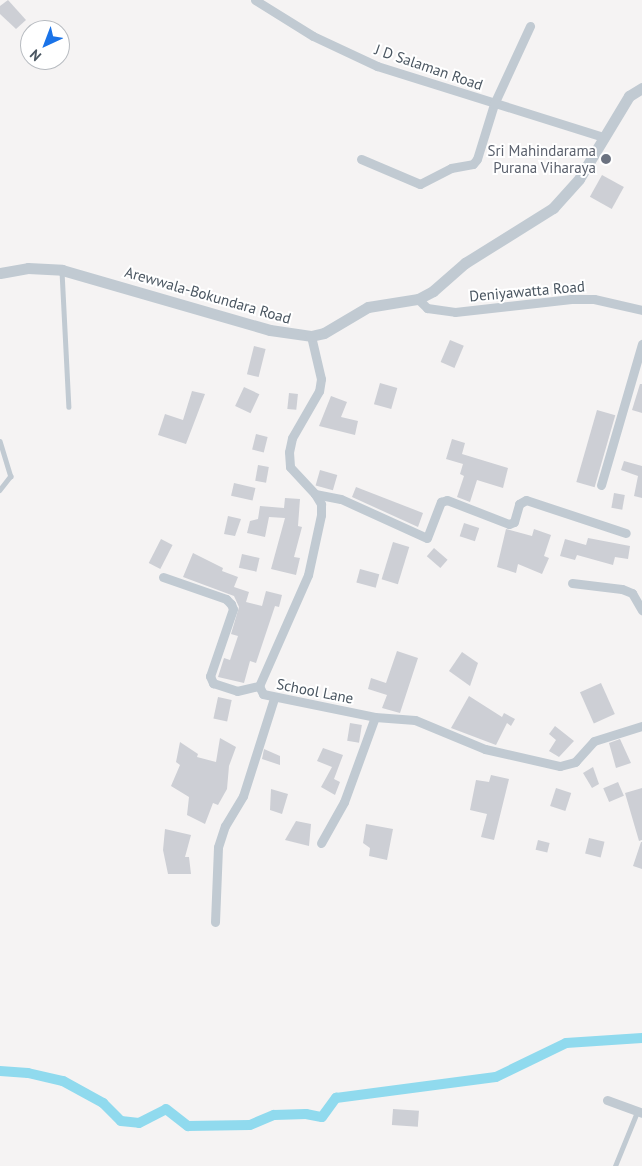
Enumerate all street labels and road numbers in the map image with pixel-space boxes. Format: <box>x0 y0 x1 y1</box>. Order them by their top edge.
street label: J D Salaman Road <box>373 40 485 94</box>
street label: Arewwala-Bokundara Road <box>123 263 293 327</box>
street label: Deniyawatta Road <box>468 277 586 305</box>
street label: School Lane <box>275 675 355 707</box>

